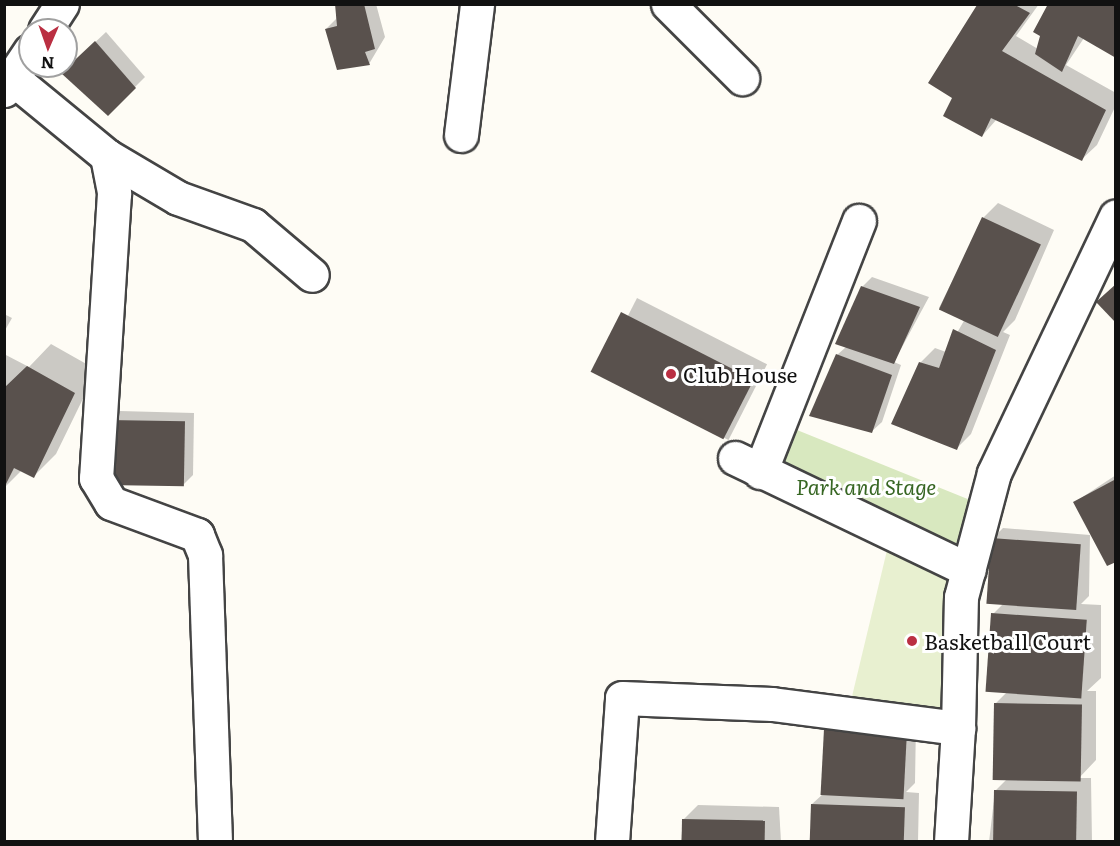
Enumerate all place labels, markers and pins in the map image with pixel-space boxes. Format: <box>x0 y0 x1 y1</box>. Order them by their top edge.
place label: Club House <box>683 361 797 387</box>
marker: Club House <box>664 367 678 381</box>
place label: Basketball Court <box>924 628 1091 654</box>
marker: Basketball Court <box>905 634 919 648</box>

